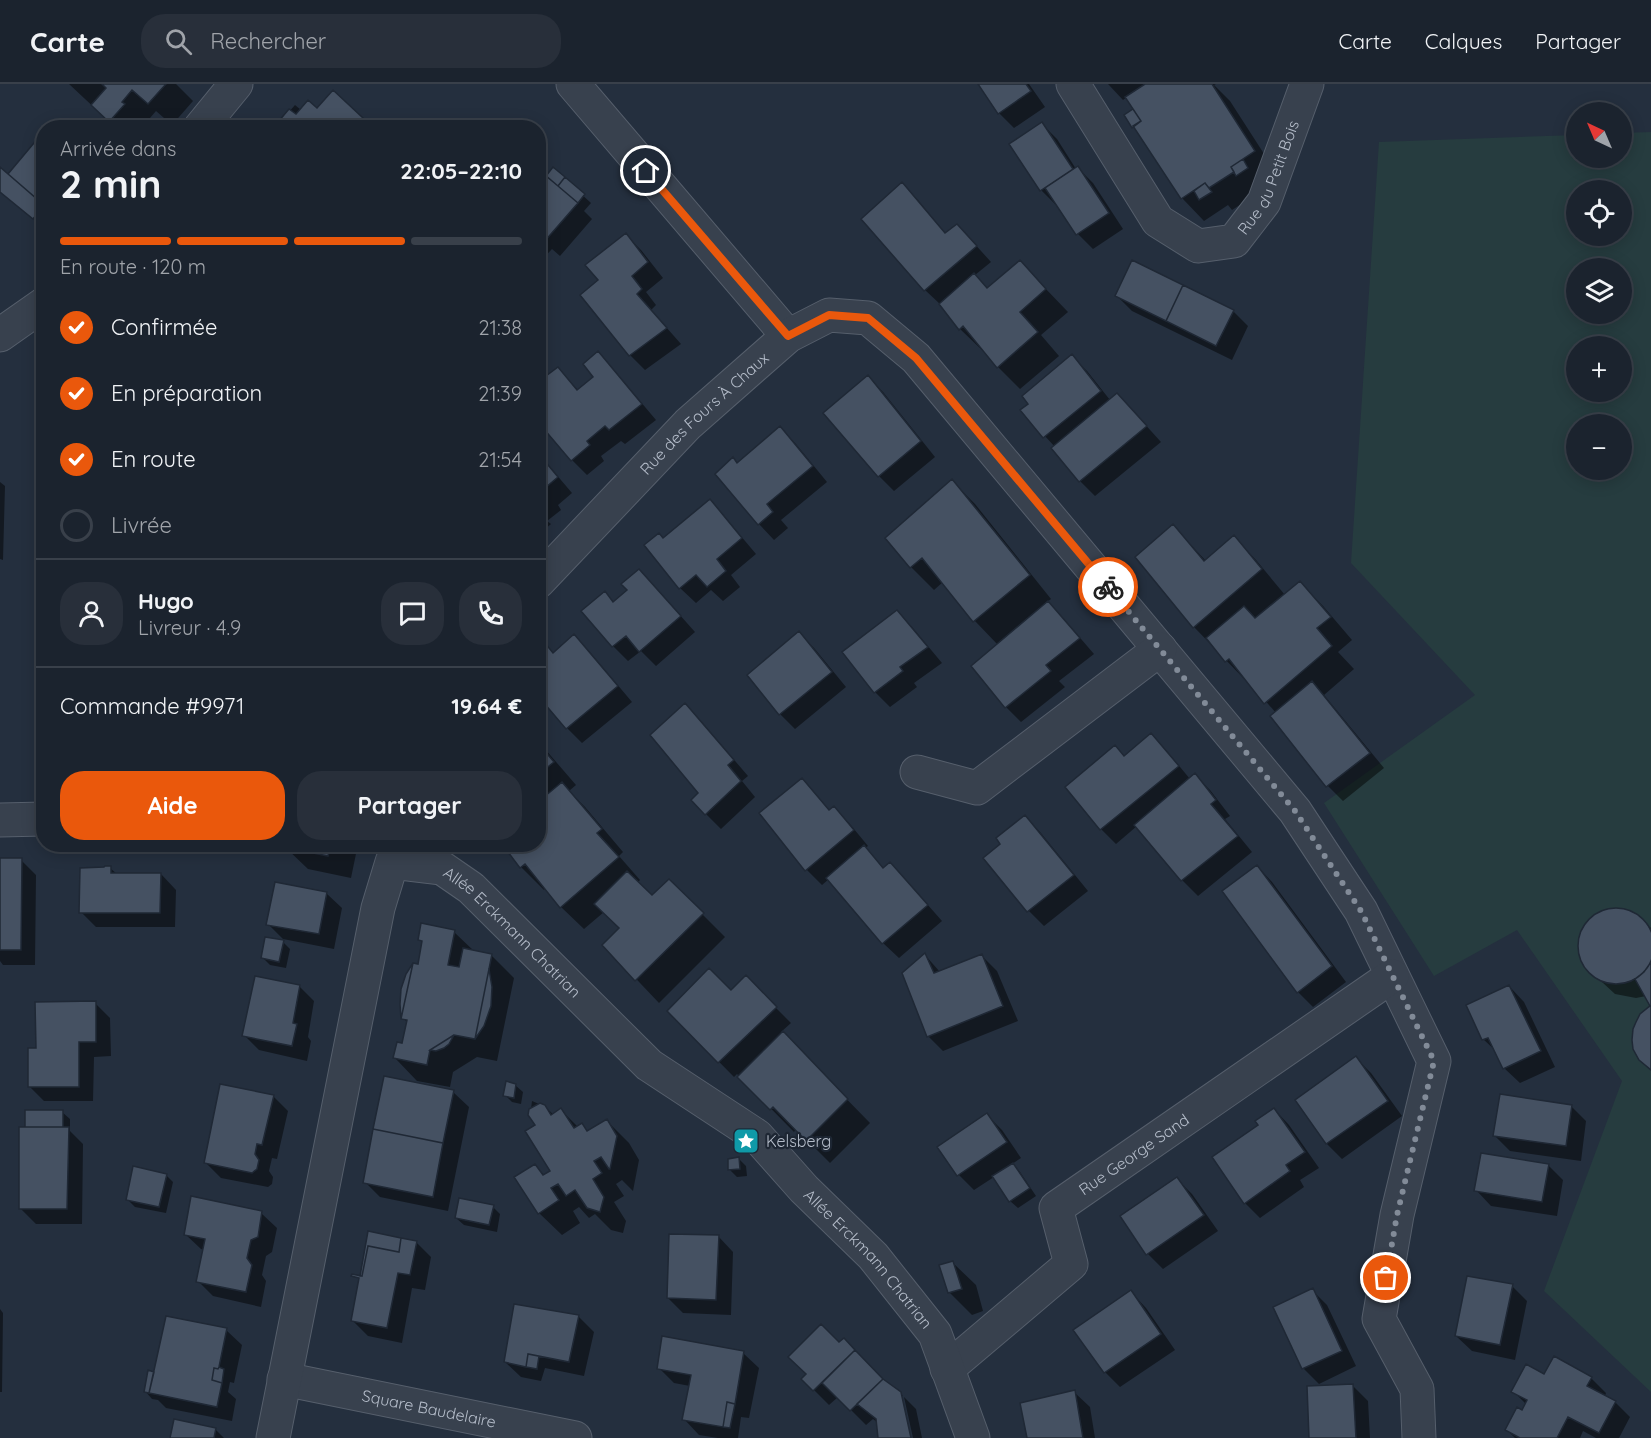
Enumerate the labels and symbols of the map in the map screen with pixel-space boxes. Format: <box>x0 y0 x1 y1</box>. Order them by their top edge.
north arrow <box>1566 102 1632 168</box>
street label: Rue du Petit Bois <box>1233 117 1303 238</box>
pin <box>620 145 671 196</box>
street label: Rue des Fours À Chaux <box>635 348 773 479</box>
courier <box>1078 557 1138 617</box>
street label: Allée Erckmann Chatrian <box>440 862 585 1002</box>
street label: Rue George Sand <box>1075 1109 1193 1199</box>
place icon: Kelsberg <box>731 1126 761 1156</box>
place label: Kelsberg <box>766 1131 831 1151</box>
street label: Allée Erckmann Chatrian <box>800 1184 937 1333</box>
pin <box>1360 1252 1411 1303</box>
street label: Square Baudelaire <box>360 1385 498 1432</box>

